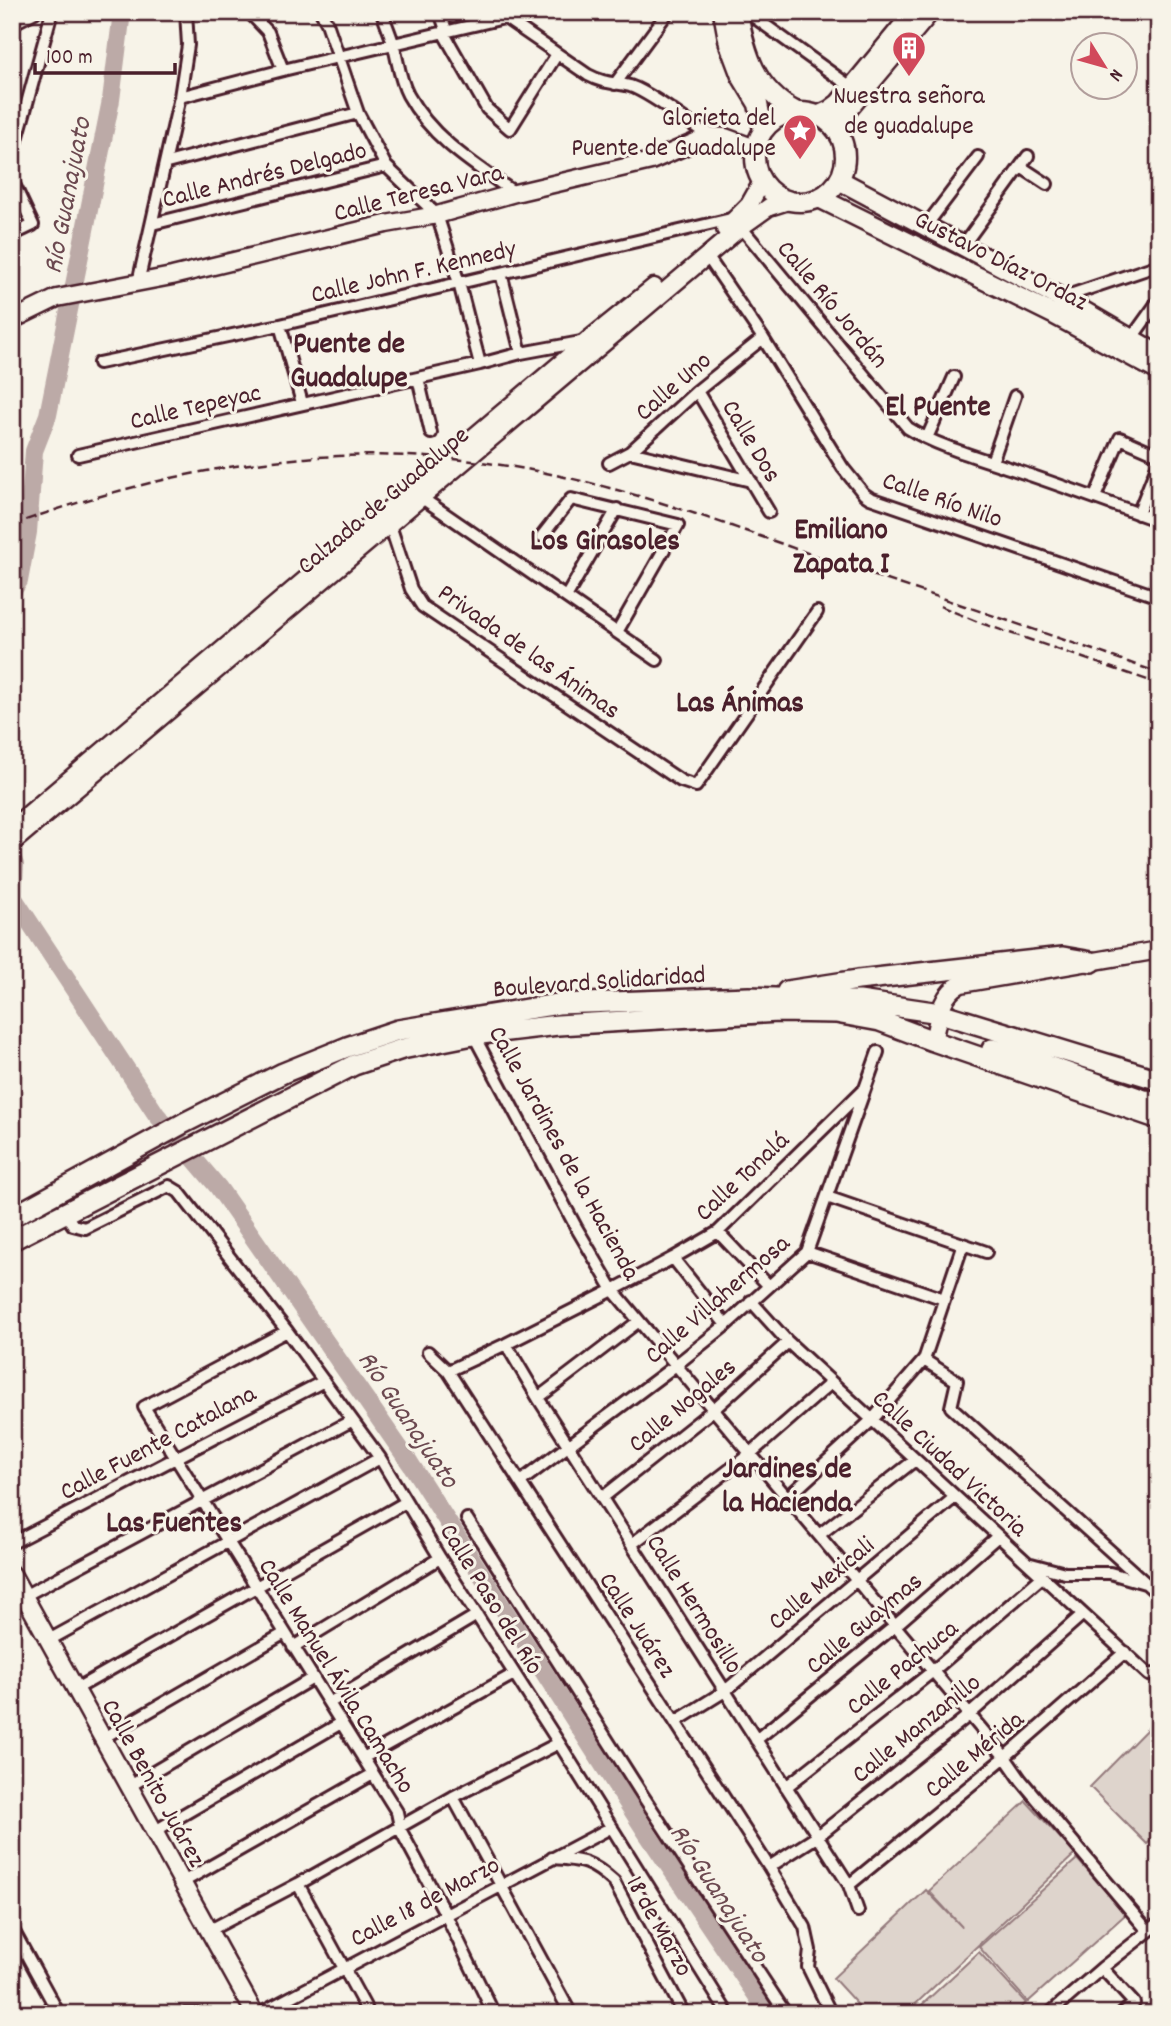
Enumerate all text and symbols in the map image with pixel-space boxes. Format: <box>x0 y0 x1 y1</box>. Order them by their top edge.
building icon: Nuestra señora de guadalupe <box>890 29 928 78</box>
scale bar <box>35 32 175 76</box>
north arrow <box>1070 32 1140 102</box>
text: 100 m <box>46 44 93 74</box>
text: N <box>1101 62 1128 86</box>
place label: Nuestra señora de guadalupe <box>833 79 986 146</box>
place label: Glorieta del Puente de Guadalupe <box>571 101 776 168</box>
place icon: Glorieta del Puente de Guadalupe <box>781 112 819 161</box>
water label: Río Guanajuato <box>35 113 105 278</box>
street label: Calle Andrés Delgado <box>159 133 371 220</box>
street label: Calle Teresa Vara <box>330 155 508 233</box>
street label: Gustavo Díaz Ordaz <box>907 202 1094 322</box>
street label: Calle John F. Kennedy <box>308 232 520 315</box>
street label: Calle Río Jordán <box>766 233 896 378</box>
district label: Puente de Guadalupe <box>290 325 408 402</box>
street label: Calle Uno <box>628 344 721 431</box>
street label: Calle Tepeyac <box>127 375 265 441</box>
district label: El Puente <box>885 388 991 431</box>
street label: Calle Dos <box>711 393 789 490</box>
street label: Calzada de Guadalupe <box>290 418 478 585</box>
street label: Calle Río Nilo <box>877 463 1007 539</box>
district label: Emiliano Zapata I <box>793 511 890 588</box>
district label: Los Girasoles <box>530 522 680 565</box>
street label: Privada de las Ánimas <box>429 576 627 730</box>
district label: Las Ánimas <box>676 684 804 727</box>
street label: Boulevard Solidaridad <box>492 958 707 1009</box>
street label: Calle Jardines de la Hacienda <box>477 1020 649 1288</box>
street label: Calle Tonalá <box>688 1124 799 1231</box>
street label: Calle Villahermosa <box>637 1226 800 1374</box>
water label: Río Guanajuato <box>345 1344 468 1499</box>
street label: Calle Nogales <box>621 1350 745 1463</box>
street label: Calle Fuente Catalana <box>54 1376 264 1511</box>
street label: Calle Ciudad Victoria <box>862 1382 1036 1547</box>
district label: Jardines de la Hacienda <box>722 1450 853 1527</box>
district label: Las Fuentes <box>106 1504 242 1547</box>
street label: Calle Paso del Río <box>429 1517 551 1683</box>
street label: Calle Hermosillo <box>635 1528 751 1682</box>
street label: Calle Mexicali <box>761 1529 884 1640</box>
street label: Calle Manuel Ávila Camacho <box>247 1552 423 1802</box>
street label: Calle Guaymas <box>799 1565 932 1685</box>
street label: Calle Juárez <box>588 1566 684 1686</box>
street label: Calle Pachuca <box>839 1611 968 1726</box>
street label: Calle Manzanillo <box>845 1666 990 1794</box>
street label: Calle Benito Juárez <box>90 1693 214 1875</box>
street label: Calle Mérida <box>917 1702 1034 1808</box>
water label: Río Guanajuato <box>657 1817 778 1973</box>
street label: Calle 18 de Marzo <box>344 1848 507 1958</box>
street label: 18 de Marzo <box>615 1870 701 1984</box>

